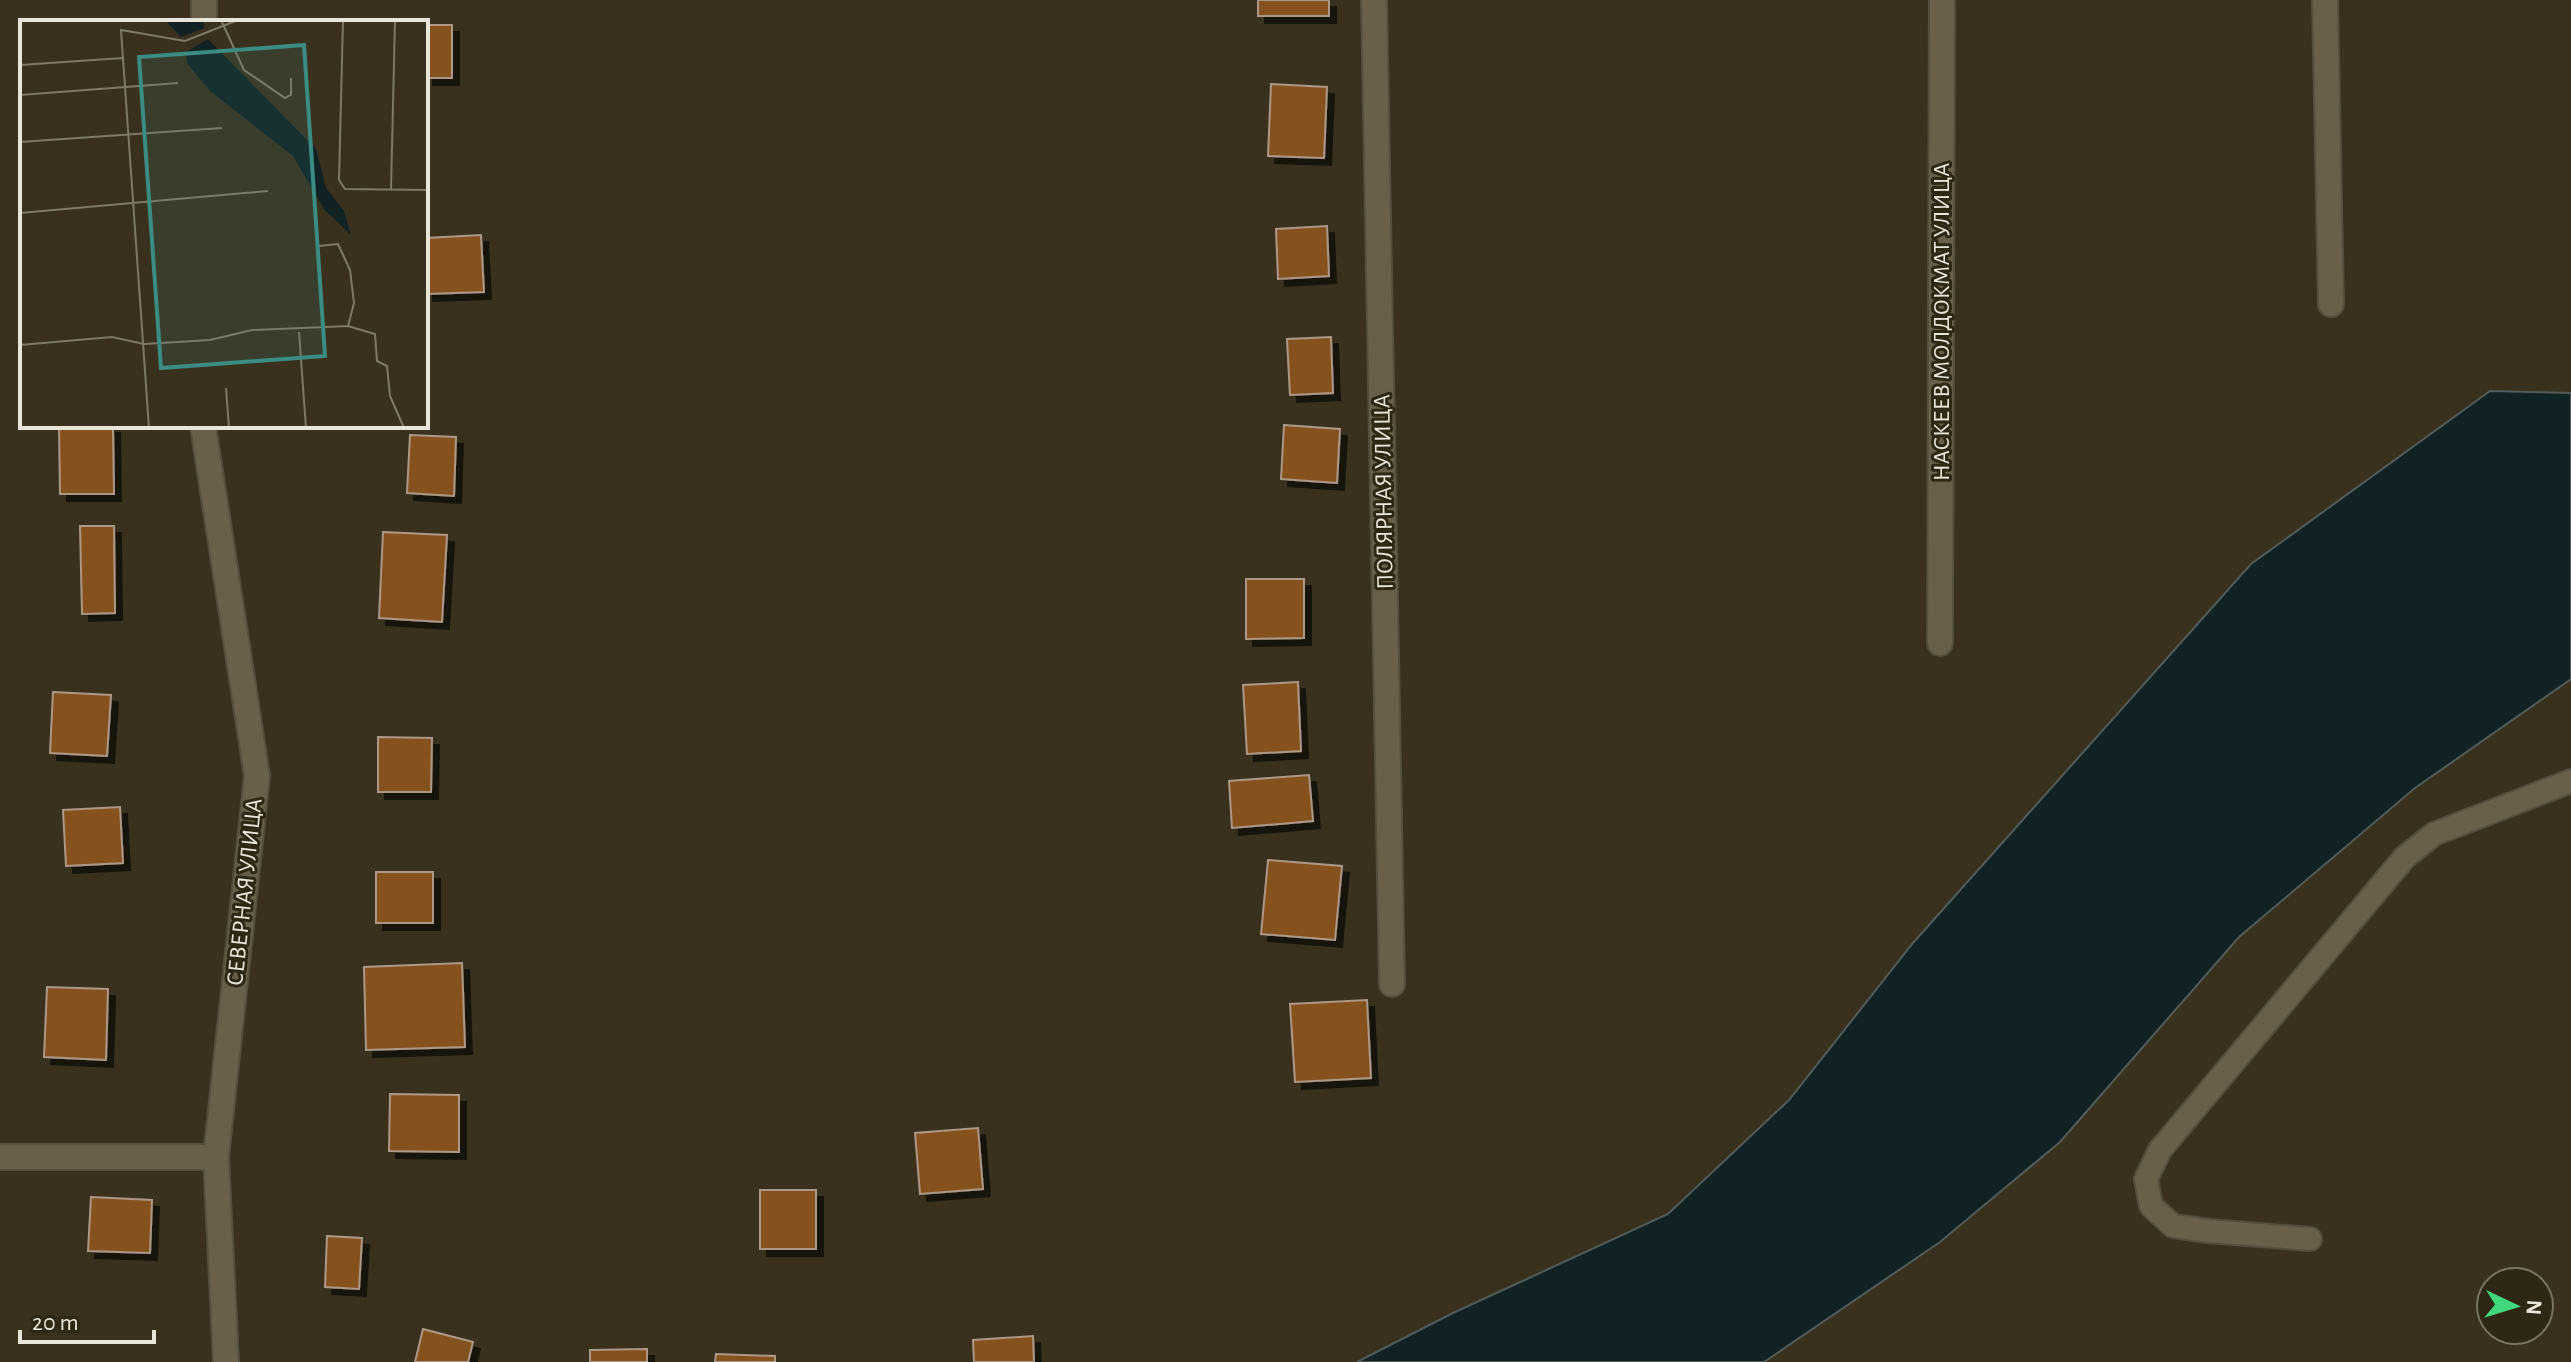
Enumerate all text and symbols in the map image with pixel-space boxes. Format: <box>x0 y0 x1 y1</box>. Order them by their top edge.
inset map <box>20 20 428 428</box>
street label: НАСКЕЕВ МОЛДОКМАТ УЛИЦА <box>1930 163 1954 481</box>
street label: ПОЛЯРНАЯ УЛИЦА <box>1370 394 1398 590</box>
street label: СЕВЕРНАЯ УЛИЦА <box>223 797 267 987</box>
north arrow <box>2475 1266 2555 1346</box>
scale bar <box>20 1294 154 1344</box>
text: N <box>2522 1299 2545 1316</box>
text: 20 m <box>32 1311 79 1335</box>

